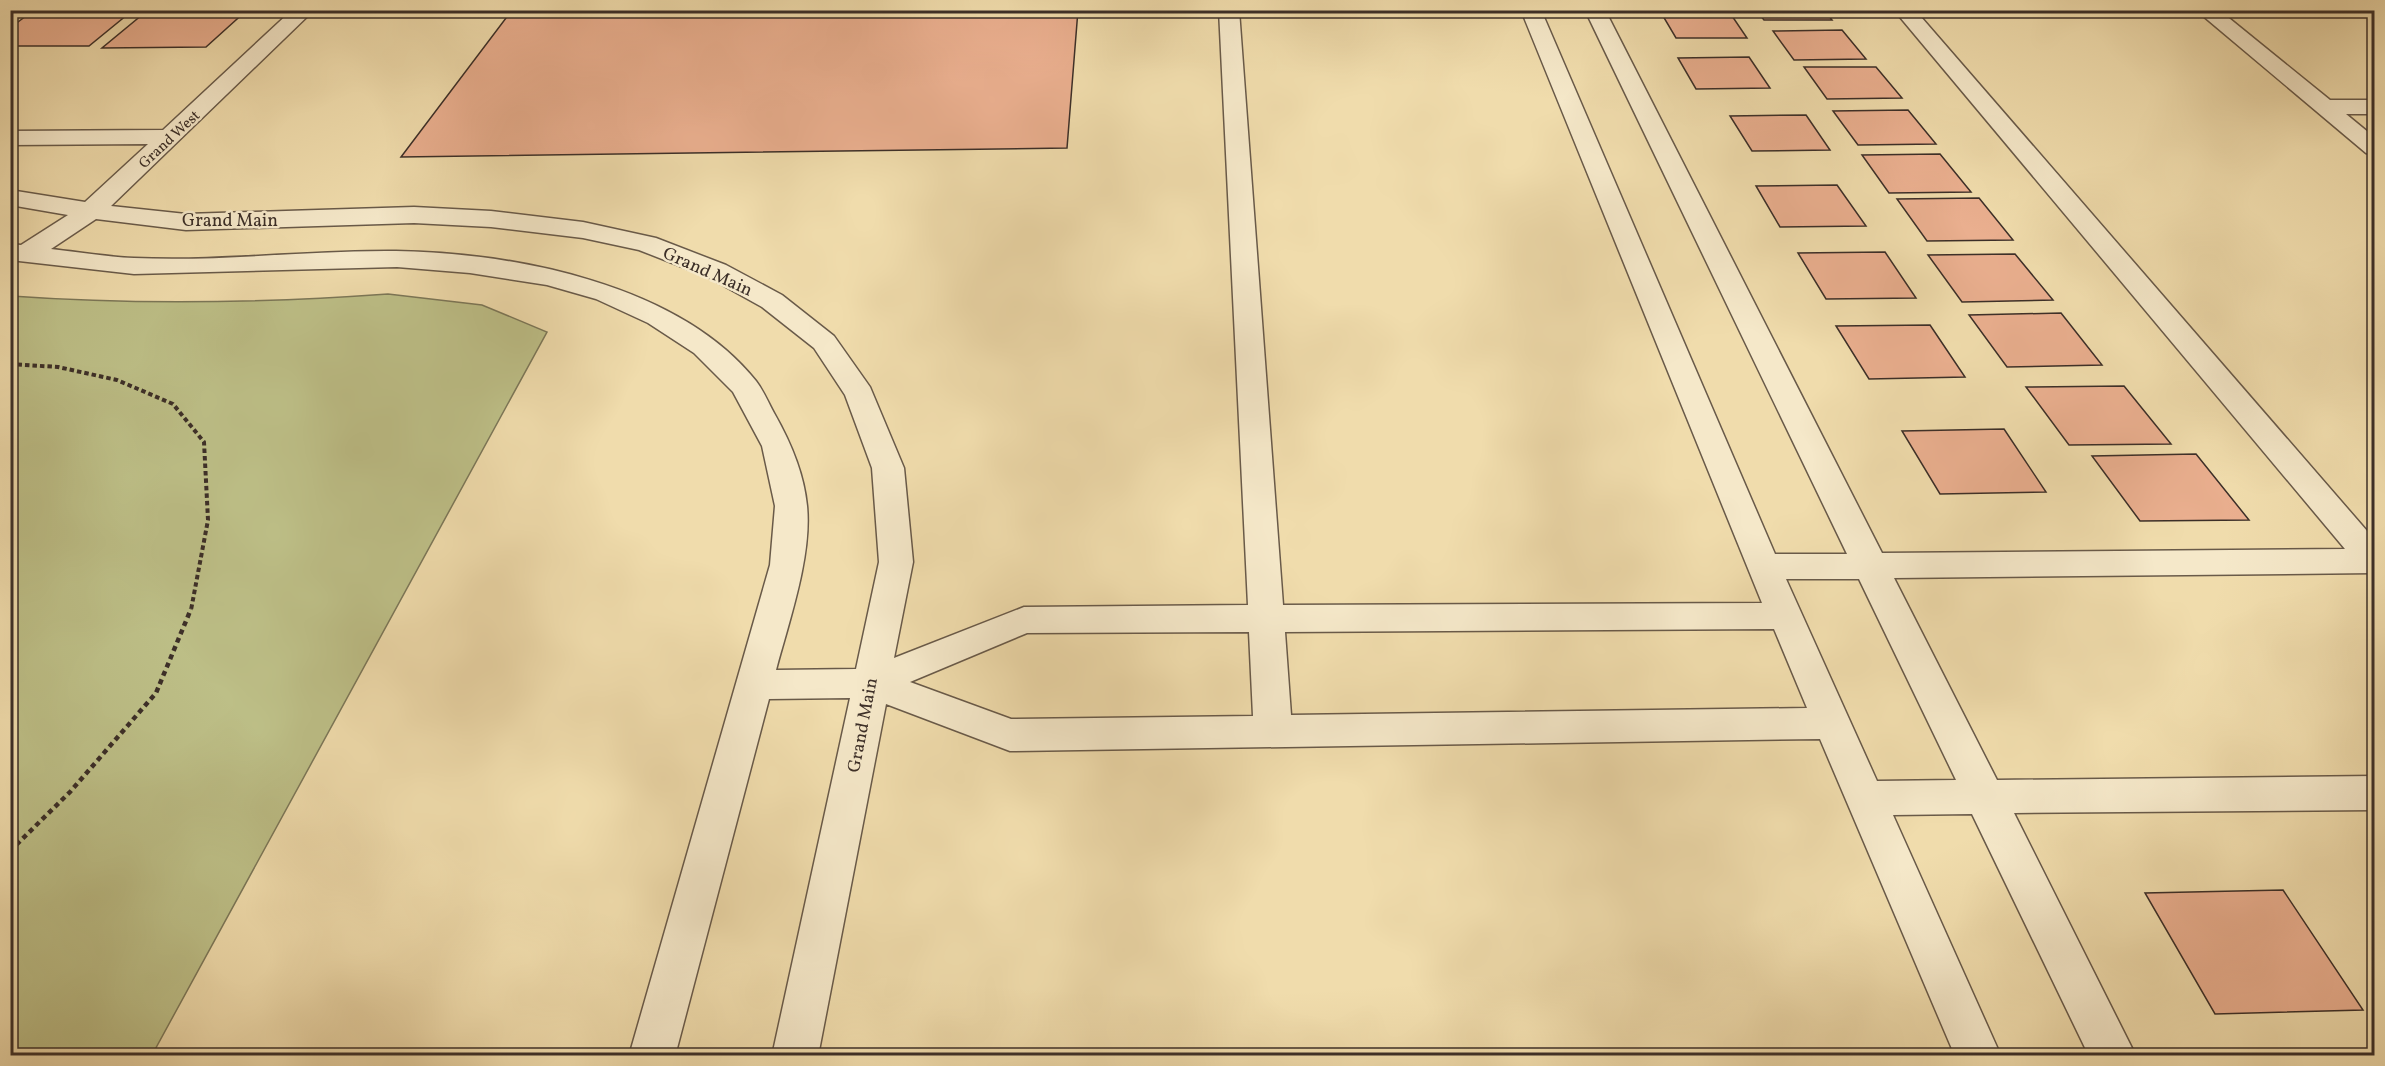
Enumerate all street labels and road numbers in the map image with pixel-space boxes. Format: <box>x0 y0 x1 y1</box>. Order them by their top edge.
street label: Grand West <box>135 106 205 174</box>
street label: Grand Main <box>182 209 278 234</box>
street label: Grand Main <box>658 241 757 303</box>
street label: Grand Main <box>842 676 885 775</box>

